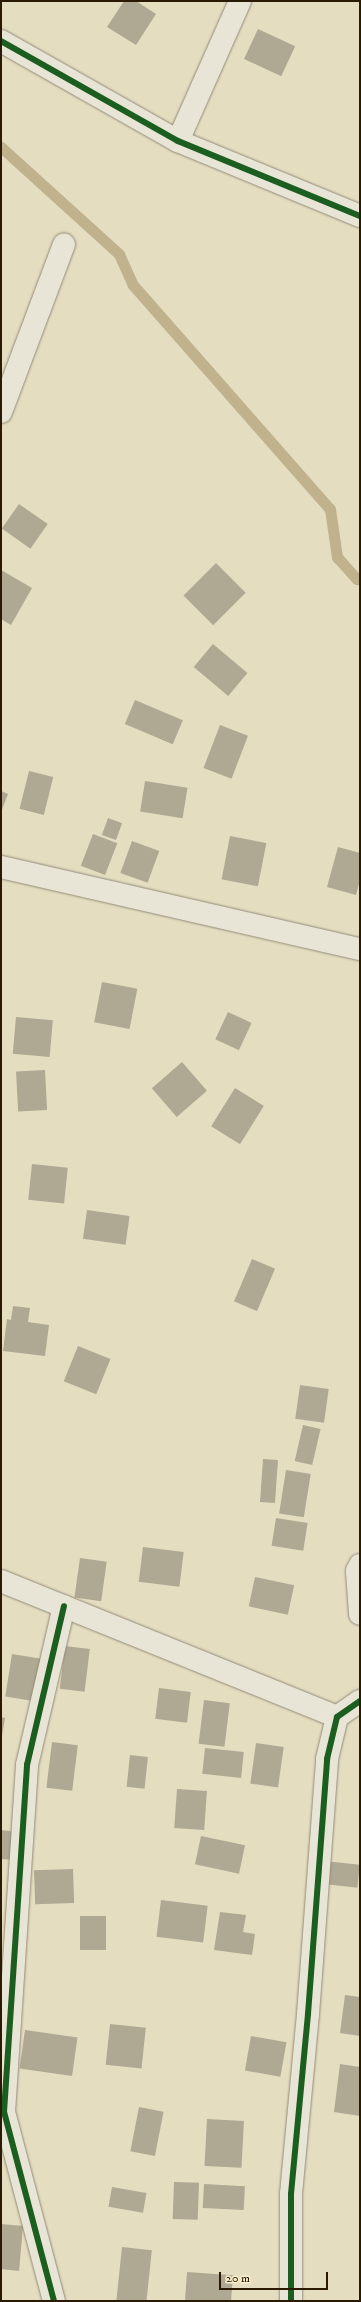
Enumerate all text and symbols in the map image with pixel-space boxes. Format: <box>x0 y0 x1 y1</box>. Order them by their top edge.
scale bar <box>221 2264 330 2290</box>
text: 20 m <box>226 2271 250 2286</box>

